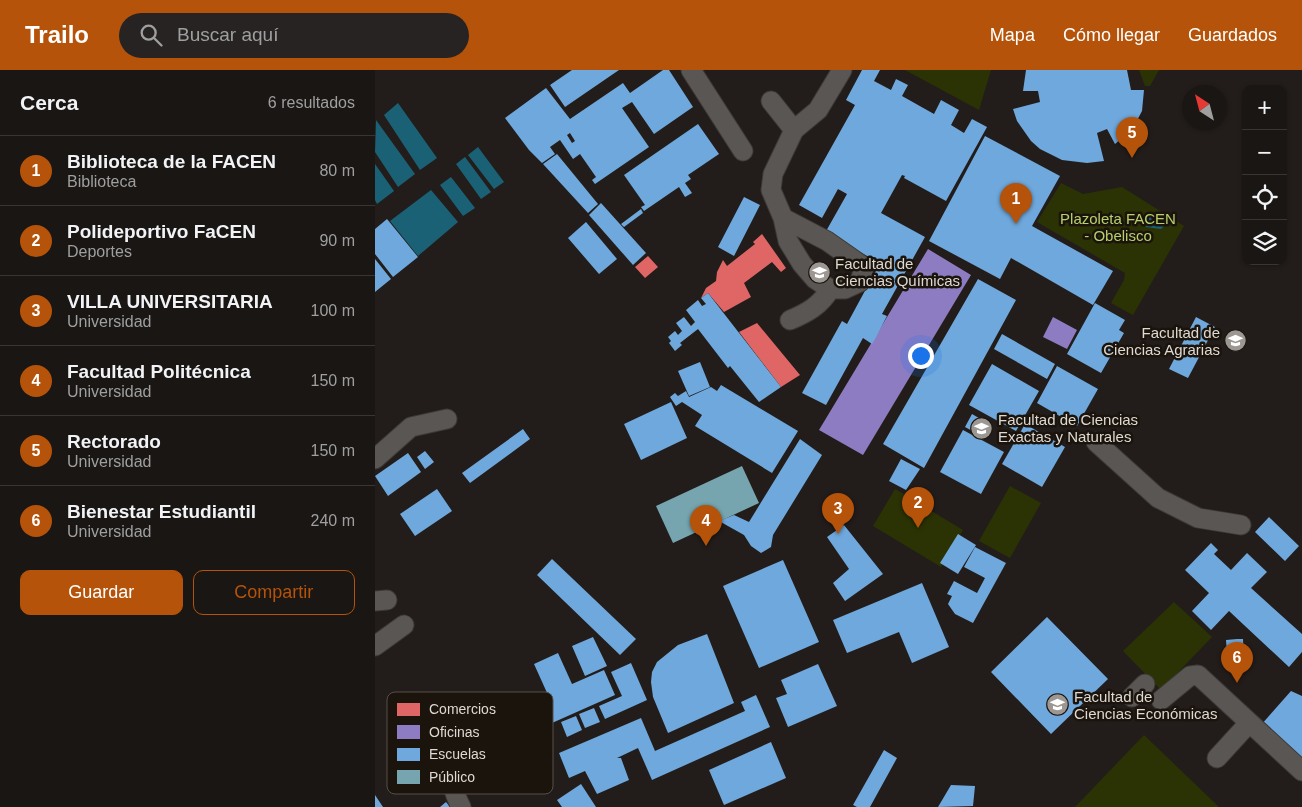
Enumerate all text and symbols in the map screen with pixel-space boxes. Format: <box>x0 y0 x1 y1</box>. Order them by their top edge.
search box <box>119 13 469 58</box>
text: Trailo <box>25 21 89 48</box>
icon: search <box>137 21 165 49</box>
text: Buscar aquí <box>177 24 278 45</box>
text: Mapa <box>990 25 1035 45</box>
text: Cómo llegar <box>1063 25 1160 45</box>
text: Guardados <box>1188 25 1277 45</box>
north arrow <box>1182 85 1227 130</box>
map controls <box>1242 85 1287 265</box>
button: + <box>1242 85 1287 130</box>
text: Cerca <box>20 91 78 114</box>
text: 6 resultados <box>268 94 355 111</box>
pin: 5 <box>1116 117 1148 158</box>
button: − <box>1242 130 1287 175</box>
text: Biblioteca de la FACEN <box>67 151 276 172</box>
text: 1 <box>32 162 40 179</box>
text: 80 m <box>319 162 355 179</box>
text: Biblioteca <box>67 173 136 190</box>
button: locate <box>1242 175 1287 220</box>
pin: 1 <box>1000 183 1032 224</box>
park label: Plazoleta FACEN - Obelisco <box>1060 210 1176 244</box>
button: layers <box>1242 220 1287 265</box>
text: Polideportivo FaCEN <box>67 221 256 242</box>
text: 2 <box>32 232 40 249</box>
text: 90 m <box>319 232 355 249</box>
text: Deportes <box>67 243 132 260</box>
place label: Facultad de Ciencias Químicas <box>835 255 960 289</box>
school or university icon: Facultad de Ciencias Químicas <box>807 260 831 284</box>
text: VILLA UNIVERSITARIA <box>67 291 273 312</box>
text: 3 <box>32 302 40 319</box>
text: 100 m <box>311 302 355 319</box>
text: Universidad <box>67 313 151 330</box>
place label: Facultad de Ciencias Agrarias <box>1103 324 1220 358</box>
school or university icon: Facultad de Ciencias Agrarias <box>1224 329 1248 353</box>
your location <box>908 343 934 369</box>
text: Facultad Politécnica <box>67 361 251 382</box>
text: 4 <box>32 372 40 389</box>
text: 150 m <box>311 372 355 389</box>
text: Universidad <box>67 383 151 400</box>
place label: Facultad de Ciencias Exactas y Naturales <box>998 411 1138 445</box>
school or university icon: Facultad de Ciencias Exactas y Naturales <box>970 416 994 440</box>
text: Rectorado <box>67 431 161 452</box>
text: 5 <box>32 442 40 459</box>
text: 150 m <box>311 442 355 459</box>
text: Universidad <box>67 453 151 470</box>
pin: 2 <box>902 487 934 528</box>
pin: 3 <box>822 493 854 534</box>
text: Bienestar Estudiantil <box>67 501 256 522</box>
pin: 4 <box>690 505 722 546</box>
text: 6 <box>32 512 40 529</box>
text: 240 m <box>311 512 355 529</box>
text: Universidad <box>67 523 151 540</box>
button: Guardar <box>20 570 183 615</box>
button: Compartir <box>193 570 355 615</box>
pin: 6 <box>1221 642 1253 683</box>
place label: Facultad de Ciencias Económicas <box>1074 688 1217 722</box>
legend <box>387 692 553 794</box>
school or university icon: Facultad de Ciencias Económicas <box>1046 693 1070 717</box>
text: Comercios <box>429 701 496 717</box>
text: Oficinas <box>429 724 480 740</box>
text: Escuelas <box>429 746 486 762</box>
text: Público <box>429 769 475 785</box>

